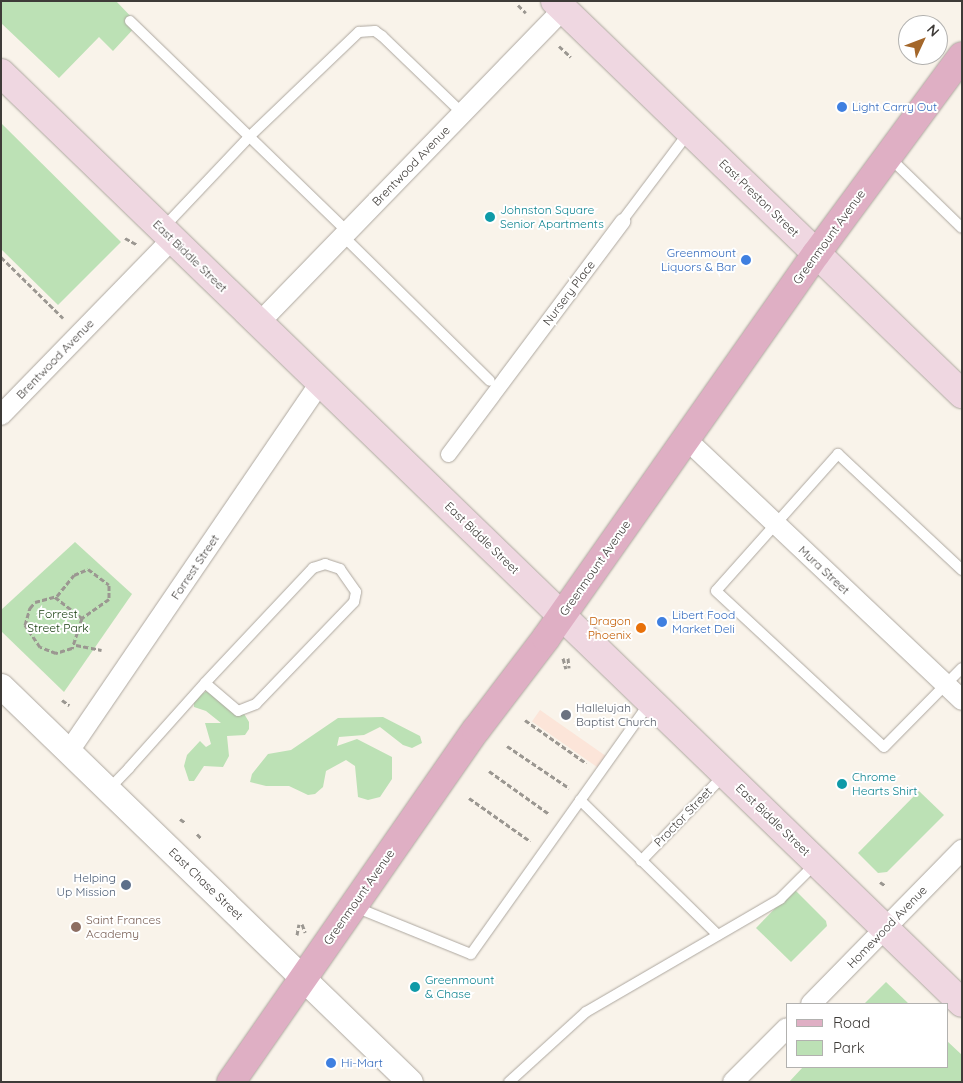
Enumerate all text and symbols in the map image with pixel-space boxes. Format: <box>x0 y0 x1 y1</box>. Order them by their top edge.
north arrow <box>898 15 948 65</box>
text: N <box>923 21 943 40</box>
place label: Light Carry Out <box>852 100 937 114</box>
marker: Light Carry Out <box>836 101 848 113</box>
street label: Brentwood Avenue <box>369 123 453 209</box>
street label: East Preston Street <box>716 156 802 240</box>
street label: Greenmount Avenue <box>790 187 868 287</box>
place label: Johnston Square Senior Apartments <box>500 203 604 231</box>
marker: Johnston Square Senior Apartments <box>484 211 496 223</box>
street label: East Biddle Street <box>150 217 230 295</box>
place label: Greenmount Liquors & Bar <box>661 246 736 274</box>
marker: Greenmount Liquors & Bar <box>740 254 752 266</box>
street label: Nursery Place <box>540 258 598 328</box>
street label: Brentwood Avenue <box>13 316 97 402</box>
street label: East Biddle Street <box>442 499 522 577</box>
street label: Greenmount Avenue <box>557 517 633 619</box>
street label: Forrest Street <box>168 532 222 602</box>
street label: Mura Street <box>795 543 853 597</box>
park label: Forrest Street Park <box>27 607 89 635</box>
place label: Libert Food Market Deli <box>672 608 735 636</box>
place label: Dragon Phoenix <box>588 614 631 642</box>
marker: Libert Food Market Deli <box>656 616 668 628</box>
marker: Dragon Phoenix <box>635 622 647 634</box>
place label: Hallelujah Baptist Church <box>576 701 657 729</box>
marker: Hallelujah Baptist Church <box>560 709 572 721</box>
place label: Chrome Hearts Shirt <box>852 770 917 798</box>
marker: Chrome Hearts Shirt <box>836 778 848 790</box>
street label: East Biddle Street <box>733 781 813 859</box>
street label: Proctor Street <box>651 784 715 850</box>
street label: East Chase Street <box>166 845 246 923</box>
street label: Greenmount Avenue <box>321 846 397 948</box>
place label: Helping Up Mission <box>56 871 116 899</box>
marker: Helping Up Mission <box>120 879 132 891</box>
street label: Homewood Avenue <box>844 883 930 971</box>
place label: Saint Frances Academy <box>86 913 161 941</box>
marker: Saint Frances Academy <box>70 921 82 933</box>
place label: Greenmount & Chase <box>425 973 494 1001</box>
marker: Greenmount & Chase <box>409 981 421 993</box>
legend <box>786 1003 948 1068</box>
text: Road <box>833 1013 870 1032</box>
text: Park <box>833 1038 865 1057</box>
place label: Hi-Mart <box>341 1056 383 1070</box>
marker: Hi-Mart <box>325 1057 337 1069</box>

